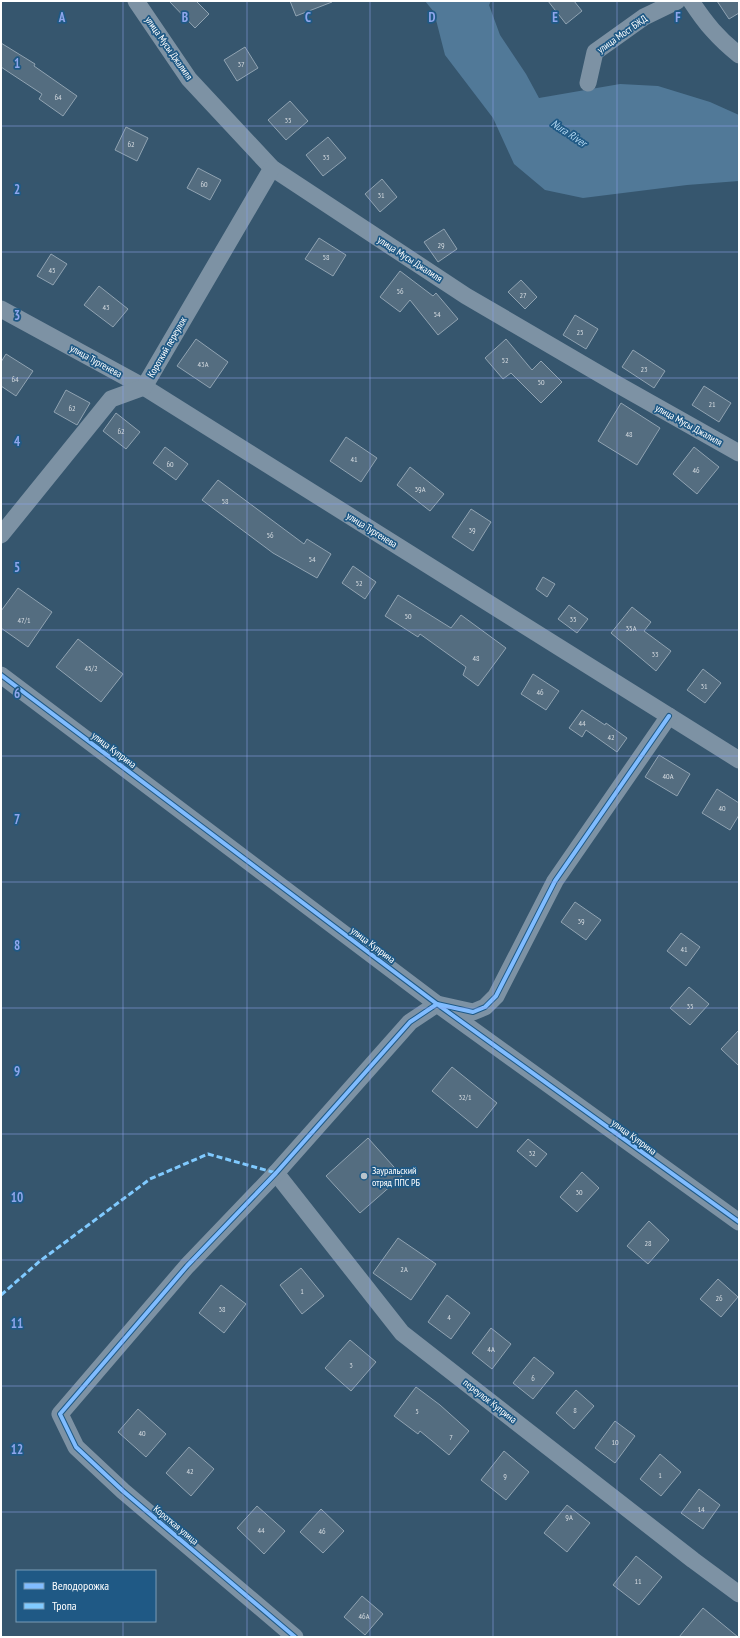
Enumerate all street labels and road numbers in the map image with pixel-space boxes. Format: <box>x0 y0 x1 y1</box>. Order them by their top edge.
street label: улица Мост БЖД <box>594 12 650 56</box>
street label: улица Мусы Джалиля <box>142 14 196 82</box>
street label: улица Мусы Джалиля <box>375 233 445 285</box>
street label: Короткий переулок <box>144 314 190 380</box>
street label: улица Тургенева <box>68 341 124 381</box>
street label: улица Мусы Джалиля <box>653 401 725 449</box>
street label: улица Тургенева <box>344 509 400 551</box>
street label: улица Куприна <box>89 729 139 771</box>
street label: улица Куприна <box>348 924 398 966</box>
street label: улица Куприна <box>609 1116 659 1158</box>
street label: переулок Куприна <box>460 1376 520 1426</box>
street label: Короткая улица <box>151 1502 201 1548</box>

